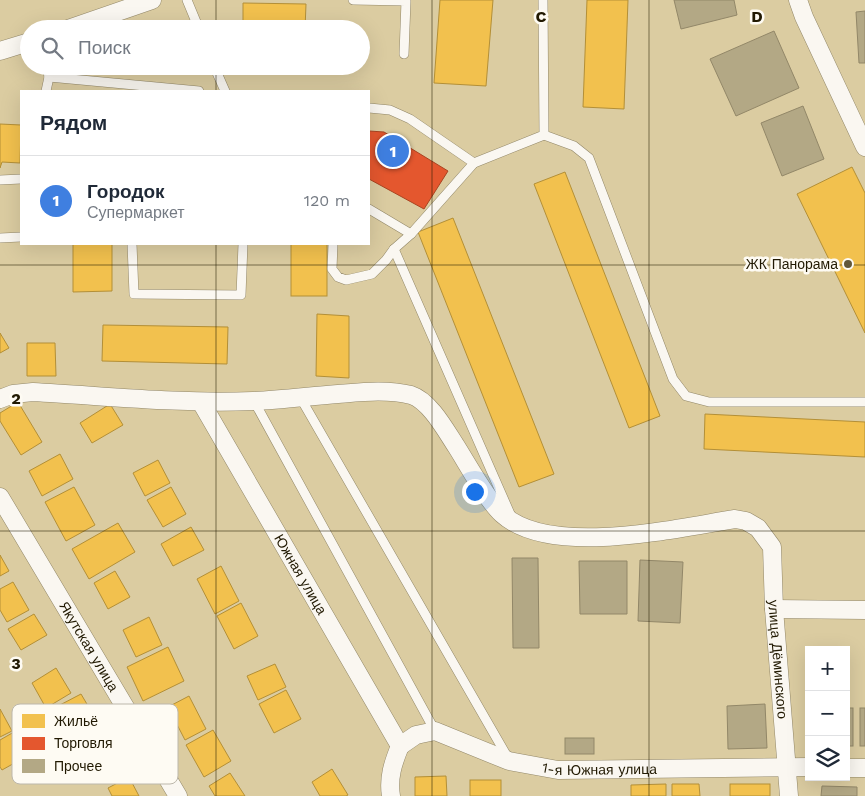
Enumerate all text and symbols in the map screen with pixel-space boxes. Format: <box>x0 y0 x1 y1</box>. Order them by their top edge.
text: C <box>536 7 547 26</box>
text: D <box>751 7 763 26</box>
search box <box>20 20 370 75</box>
icon: search <box>38 34 66 62</box>
text: Поиск <box>78 36 131 59</box>
text: Рядом <box>40 110 107 135</box>
pin: 1 <box>377 132 409 170</box>
text: Городок <box>87 180 165 203</box>
text: 1 <box>53 191 59 210</box>
text: 120 m <box>304 191 350 210</box>
text: Супермаркет <box>87 203 185 222</box>
place label: ЖК Панорама <box>746 256 838 272</box>
marker: ЖК Панорама <box>842 258 854 270</box>
text: 2 <box>11 389 21 408</box>
your location <box>462 479 488 505</box>
street label: Южная улица <box>271 531 330 617</box>
street label: Якутская улица <box>56 599 122 695</box>
street label: улица Дёминского <box>766 600 791 720</box>
map controls <box>805 646 850 781</box>
button: + <box>805 646 850 691</box>
text: 3 <box>11 654 21 673</box>
button: − <box>805 691 850 736</box>
legend <box>12 704 178 784</box>
text: Жильё <box>54 713 98 729</box>
text: Торговля <box>54 735 112 751</box>
button: layers <box>805 736 850 781</box>
text: Прочее <box>54 758 102 774</box>
street label: 1-я Южная улица <box>541 759 657 778</box>

